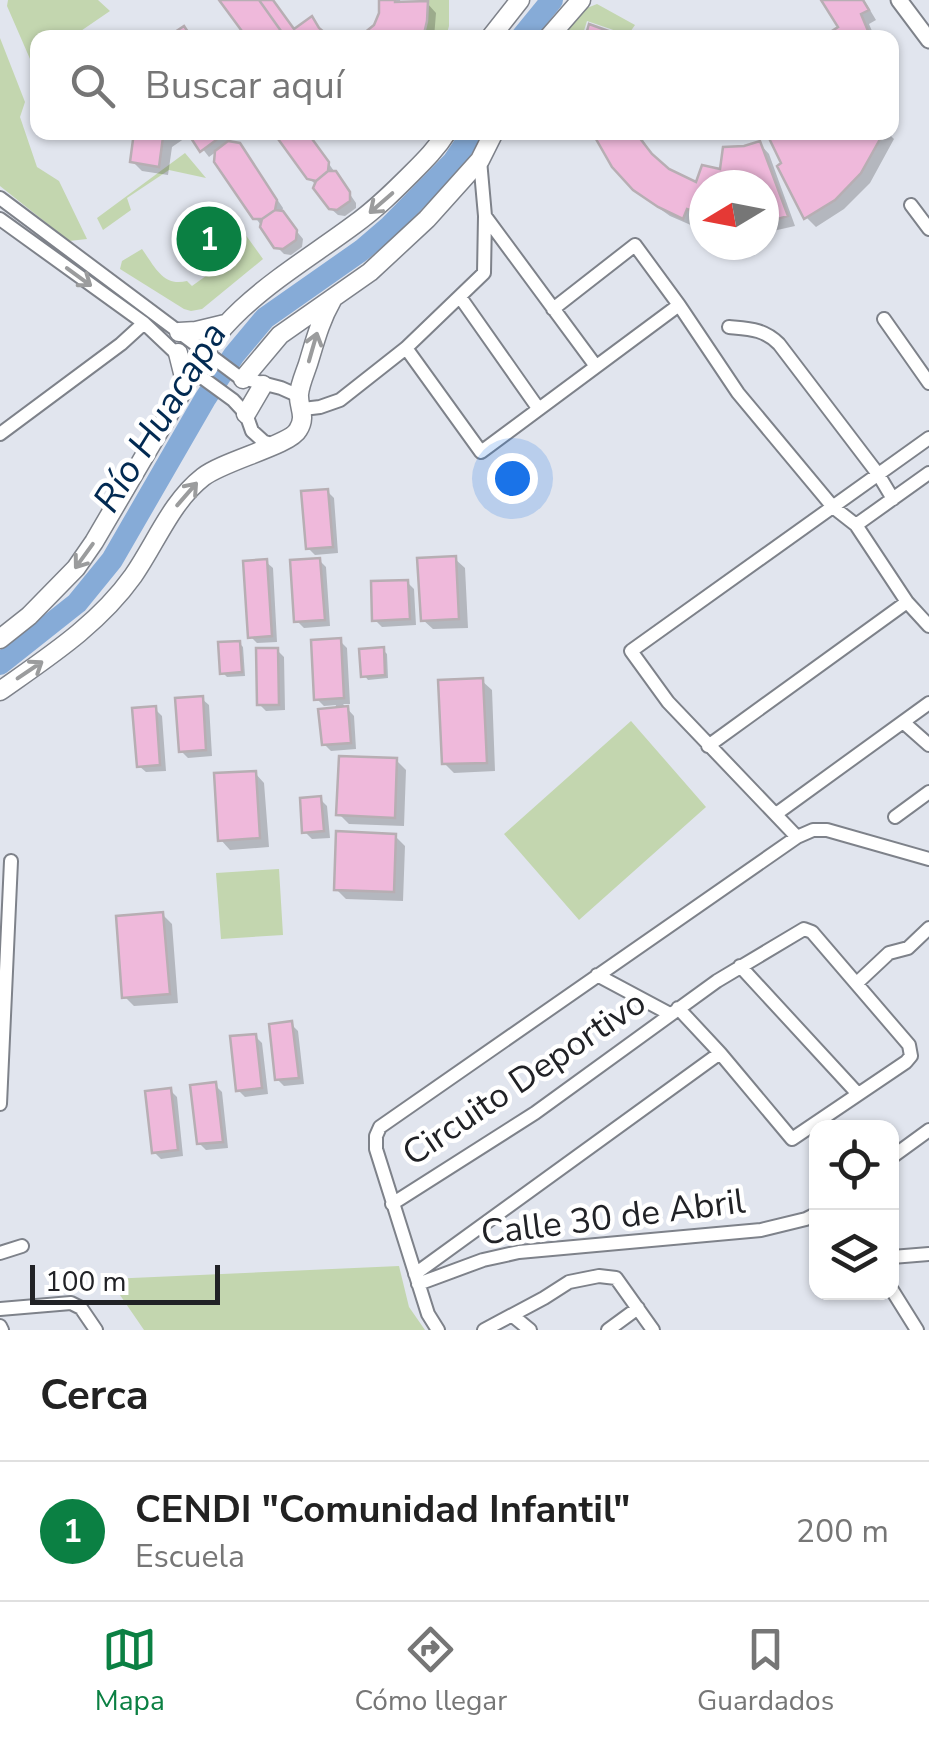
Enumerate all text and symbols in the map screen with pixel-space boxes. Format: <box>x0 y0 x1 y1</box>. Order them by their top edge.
search box <box>30 30 899 140</box>
icon: search <box>65 58 120 113</box>
text: Buscar aquí <box>145 60 344 111</box>
north arrow <box>689 170 779 260</box>
one-way arrow <box>368 192 394 214</box>
pin: 1 <box>176 202 242 276</box>
one-way arrow <box>64 266 92 287</box>
water label: Río Huacapa <box>81 312 239 522</box>
one-way arrow <box>304 331 323 363</box>
your location <box>487 453 538 504</box>
one-way arrow <box>175 482 197 508</box>
one-way arrow <box>74 542 95 570</box>
one-way arrow <box>15 660 43 681</box>
street label: Circuito Deportivo <box>393 979 655 1177</box>
map controls <box>809 1120 899 1300</box>
button: locate <box>809 1120 899 1210</box>
street label: Calle 30 de Abril <box>478 1177 748 1257</box>
button: layers <box>809 1210 899 1300</box>
scale bar <box>30 1260 220 1304</box>
text: 100 m <box>45 1263 127 1301</box>
text: Cerca <box>40 1367 149 1424</box>
text: CENDI "Comunidad Infantil" <box>135 1484 630 1535</box>
text: 1 <box>63 1510 82 1553</box>
text: 200 m <box>796 1510 889 1553</box>
text: Escuela <box>135 1535 245 1578</box>
tab: Mapa <box>95 1622 165 1720</box>
tab: Cómo llegar <box>354 1622 507 1720</box>
tab: Guardados <box>697 1622 834 1720</box>

